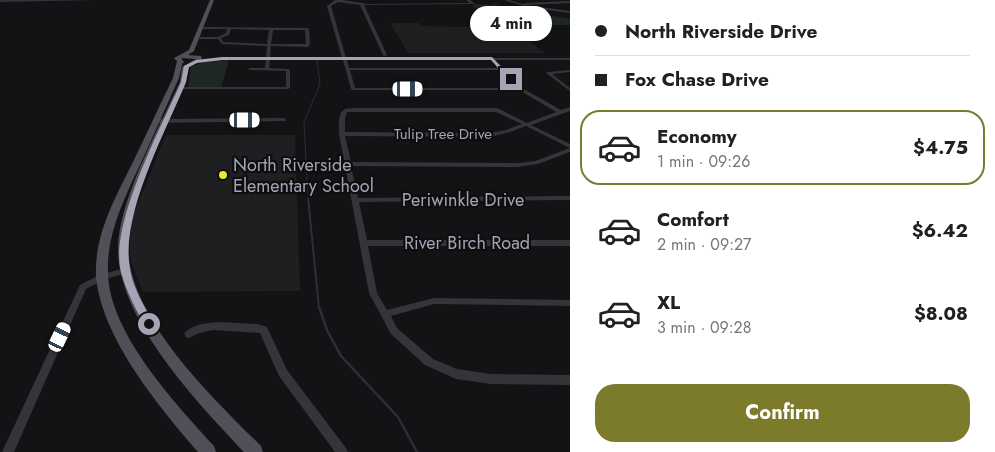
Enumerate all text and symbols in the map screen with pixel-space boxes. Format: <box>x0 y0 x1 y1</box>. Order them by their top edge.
callout: 4 min <box>470 7 552 42</box>
text: 4 min <box>490 12 532 35</box>
text: North Riverside Drive <box>625 18 817 45</box>
text: Fox Chase Drive <box>625 66 769 93</box>
route end <box>500 68 522 90</box>
car <box>393 82 423 97</box>
car <box>230 113 260 128</box>
street label: Tulip Tree Drive <box>394 123 492 145</box>
text: Economy <box>657 123 737 150</box>
icon: car <box>597 125 642 170</box>
text: $4.75 <box>913 134 968 161</box>
text: 1 min · 09:26 <box>657 150 750 173</box>
place label: North Riverside Elementary School <box>233 152 374 199</box>
marker: North Riverside Elementary School <box>217 169 229 181</box>
street label: Periwinkle Drive <box>402 187 524 213</box>
text: Comfort <box>657 206 729 233</box>
icon: car <box>597 208 642 253</box>
text: $6.42 <box>912 217 968 244</box>
street label: River Birch Road <box>404 230 530 256</box>
text: 2 min · 09:27 <box>657 233 751 256</box>
text: XL <box>657 289 680 316</box>
icon: car <box>597 291 642 336</box>
text: $8.08 <box>914 300 968 327</box>
route start <box>138 313 160 335</box>
text: 3 min · 09:28 <box>657 316 751 339</box>
car <box>46 320 73 354</box>
button: Confirm <box>595 384 970 442</box>

